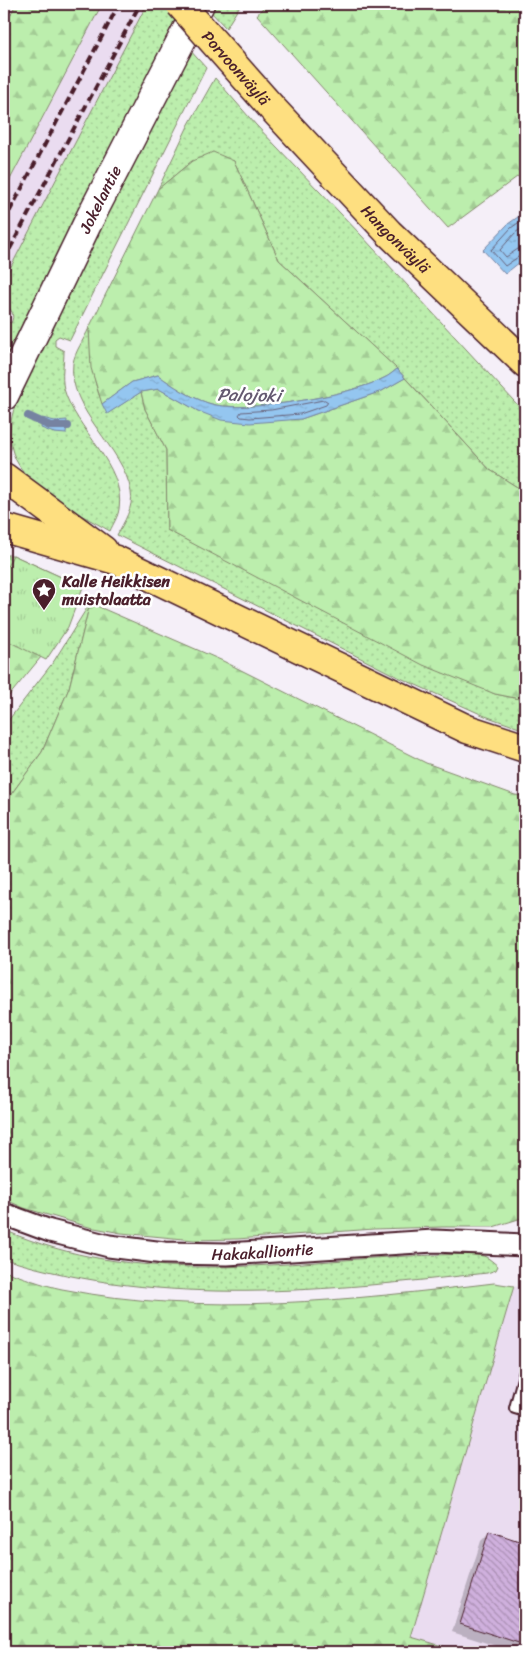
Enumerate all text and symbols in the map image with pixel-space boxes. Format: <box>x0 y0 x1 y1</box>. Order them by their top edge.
street label: Porvoonväylä <box>194 24 278 113</box>
street label: Jokelantie <box>70 160 130 239</box>
street label: Hangonväylä <box>354 197 438 281</box>
water label: Palojoki <box>217 378 285 412</box>
place label: Kalle Heikkisen muistolaatta <box>61 567 170 614</box>
place icon: Kalle Heikkisen muistolaatta <box>31 577 57 611</box>
street label: Hakakalliontie <box>211 1235 314 1269</box>

